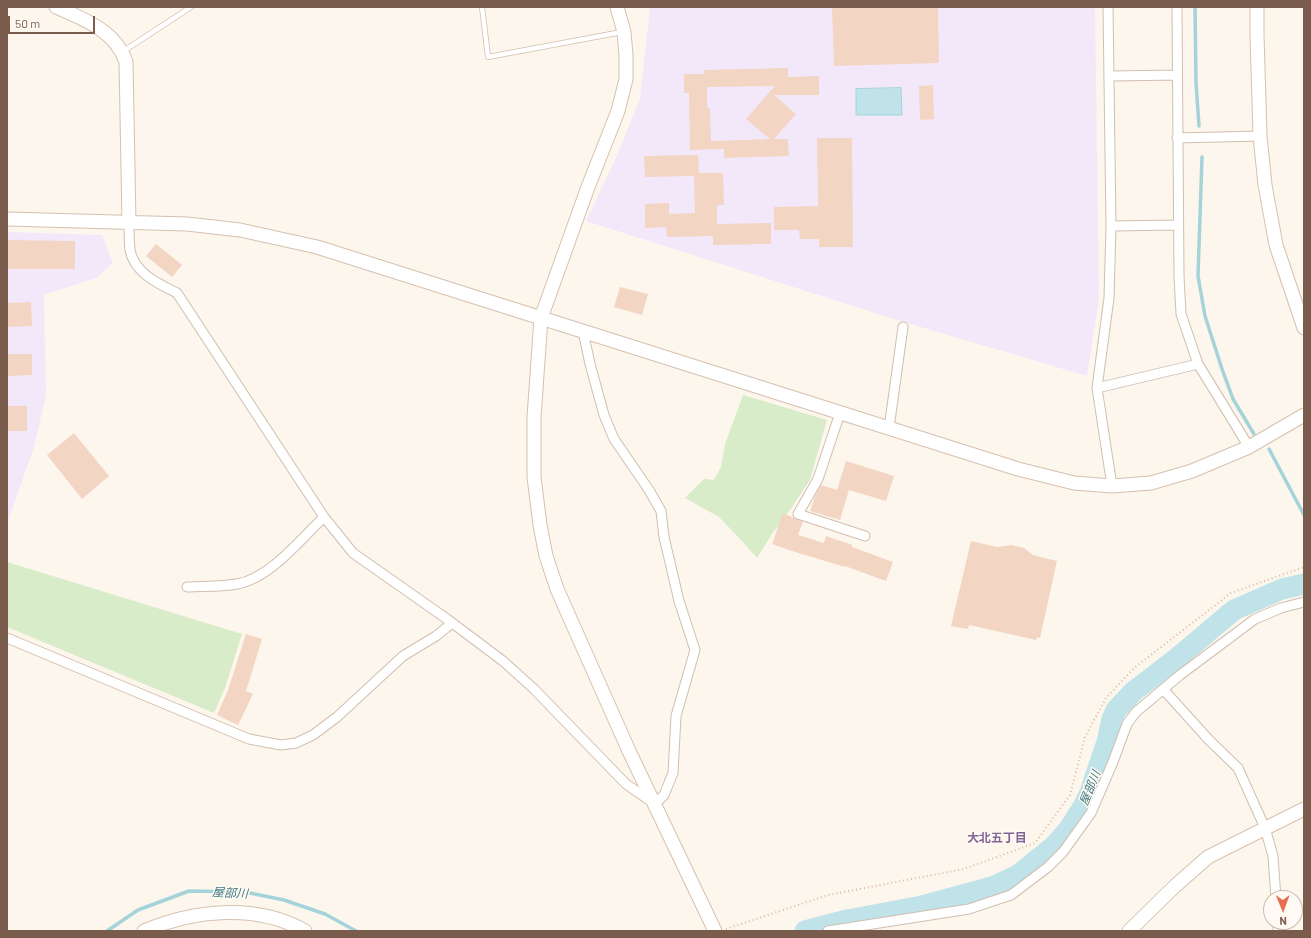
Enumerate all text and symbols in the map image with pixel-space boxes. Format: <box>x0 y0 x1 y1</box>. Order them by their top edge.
scale bar <box>10 8 97 34</box>
text: 50 m <box>15 16 40 30</box>
water label: 屋部川 <box>1077 769 1103 807</box>
district label: 大北五丁目 <box>967 831 1027 845</box>
water label: 屋部川 <box>212 885 248 901</box>
north arrow <box>1263 890 1303 930</box>
text: N <box>1279 915 1287 928</box>

